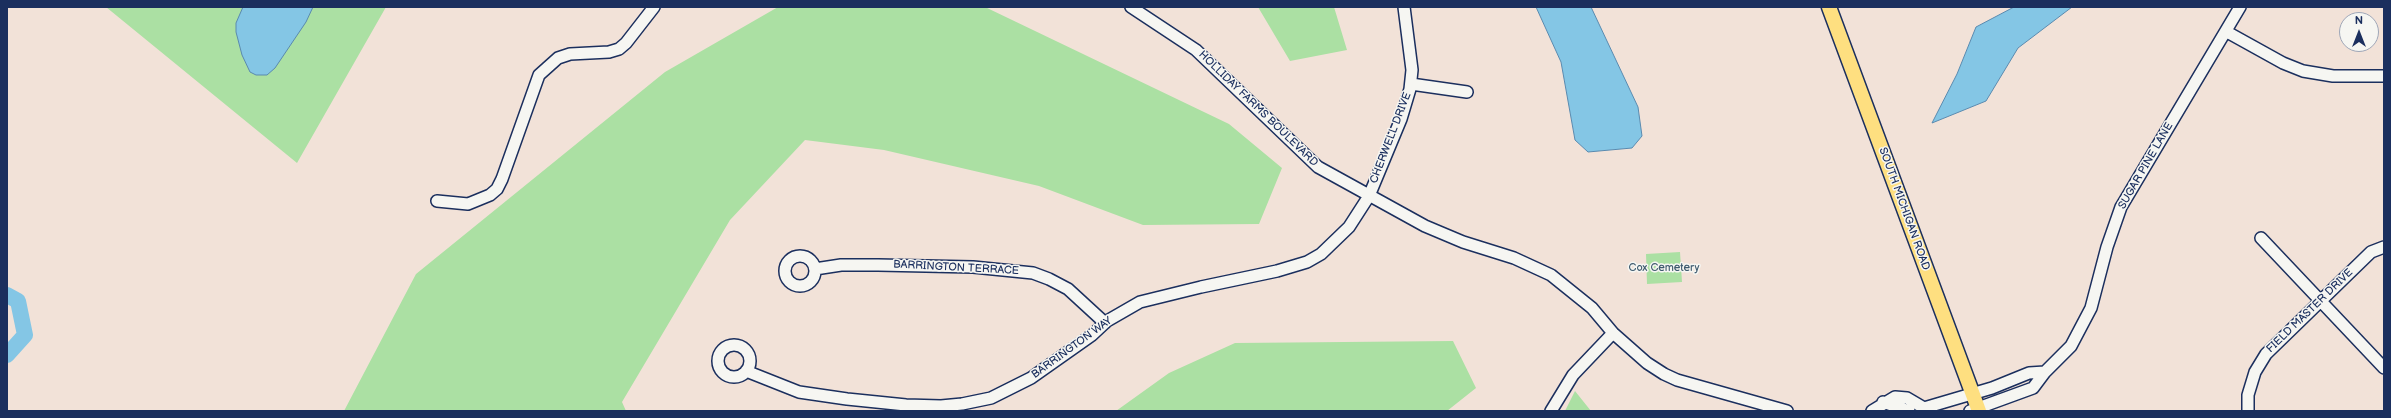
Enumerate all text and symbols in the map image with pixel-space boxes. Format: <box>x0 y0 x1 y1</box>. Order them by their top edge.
north arrow <box>2339 12 2379 52</box>
text: N <box>2355 14 2363 27</box>
street label: HOLLIDAY FARMS BOULEVARD <box>1196 48 1320 170</box>
street label: CHERWELL DRIVE <box>1368 91 1414 185</box>
street label: SUGAR PINE LANE <box>2116 120 2176 212</box>
street label: SOUTH MICHIGAN ROAD <box>1876 146 1932 272</box>
street label: BARRINGTON TERRACE <box>893 258 1019 278</box>
park label: Cox Cemetery <box>1629 261 1699 275</box>
street label: FIELD MASTER DRIVE <box>2264 266 2356 356</box>
street label: BARRINGTON WAY <box>1029 314 1115 382</box>

